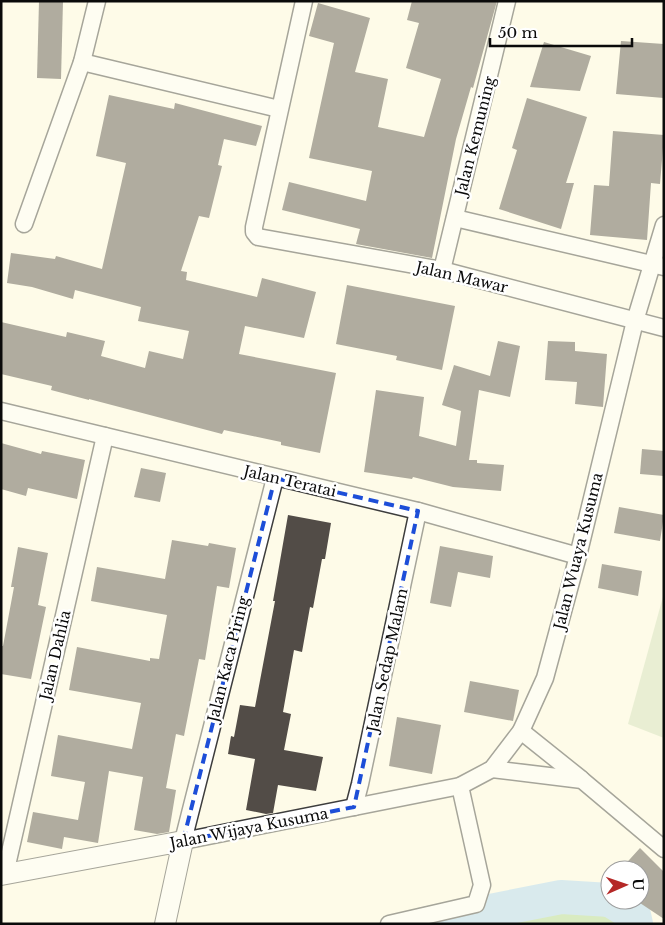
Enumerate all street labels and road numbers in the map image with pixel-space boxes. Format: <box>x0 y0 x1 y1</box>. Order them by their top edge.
street label: Jalan Kemuning <box>450 73 499 200</box>
street label: Jalan Mawar <box>412 257 511 297</box>
street label: Jalan Teratai <box>240 461 338 501</box>
street label: Jalan Wuaya Kusuma <box>549 470 607 633</box>
street label: Jalan Sedap Malam <box>362 586 412 736</box>
street label: Jalan Kaca Piring <box>203 593 253 726</box>
street label: Jalan Dahlia <box>35 608 75 704</box>
street label: Jalan Wijaya Kusuma <box>166 803 330 853</box>

